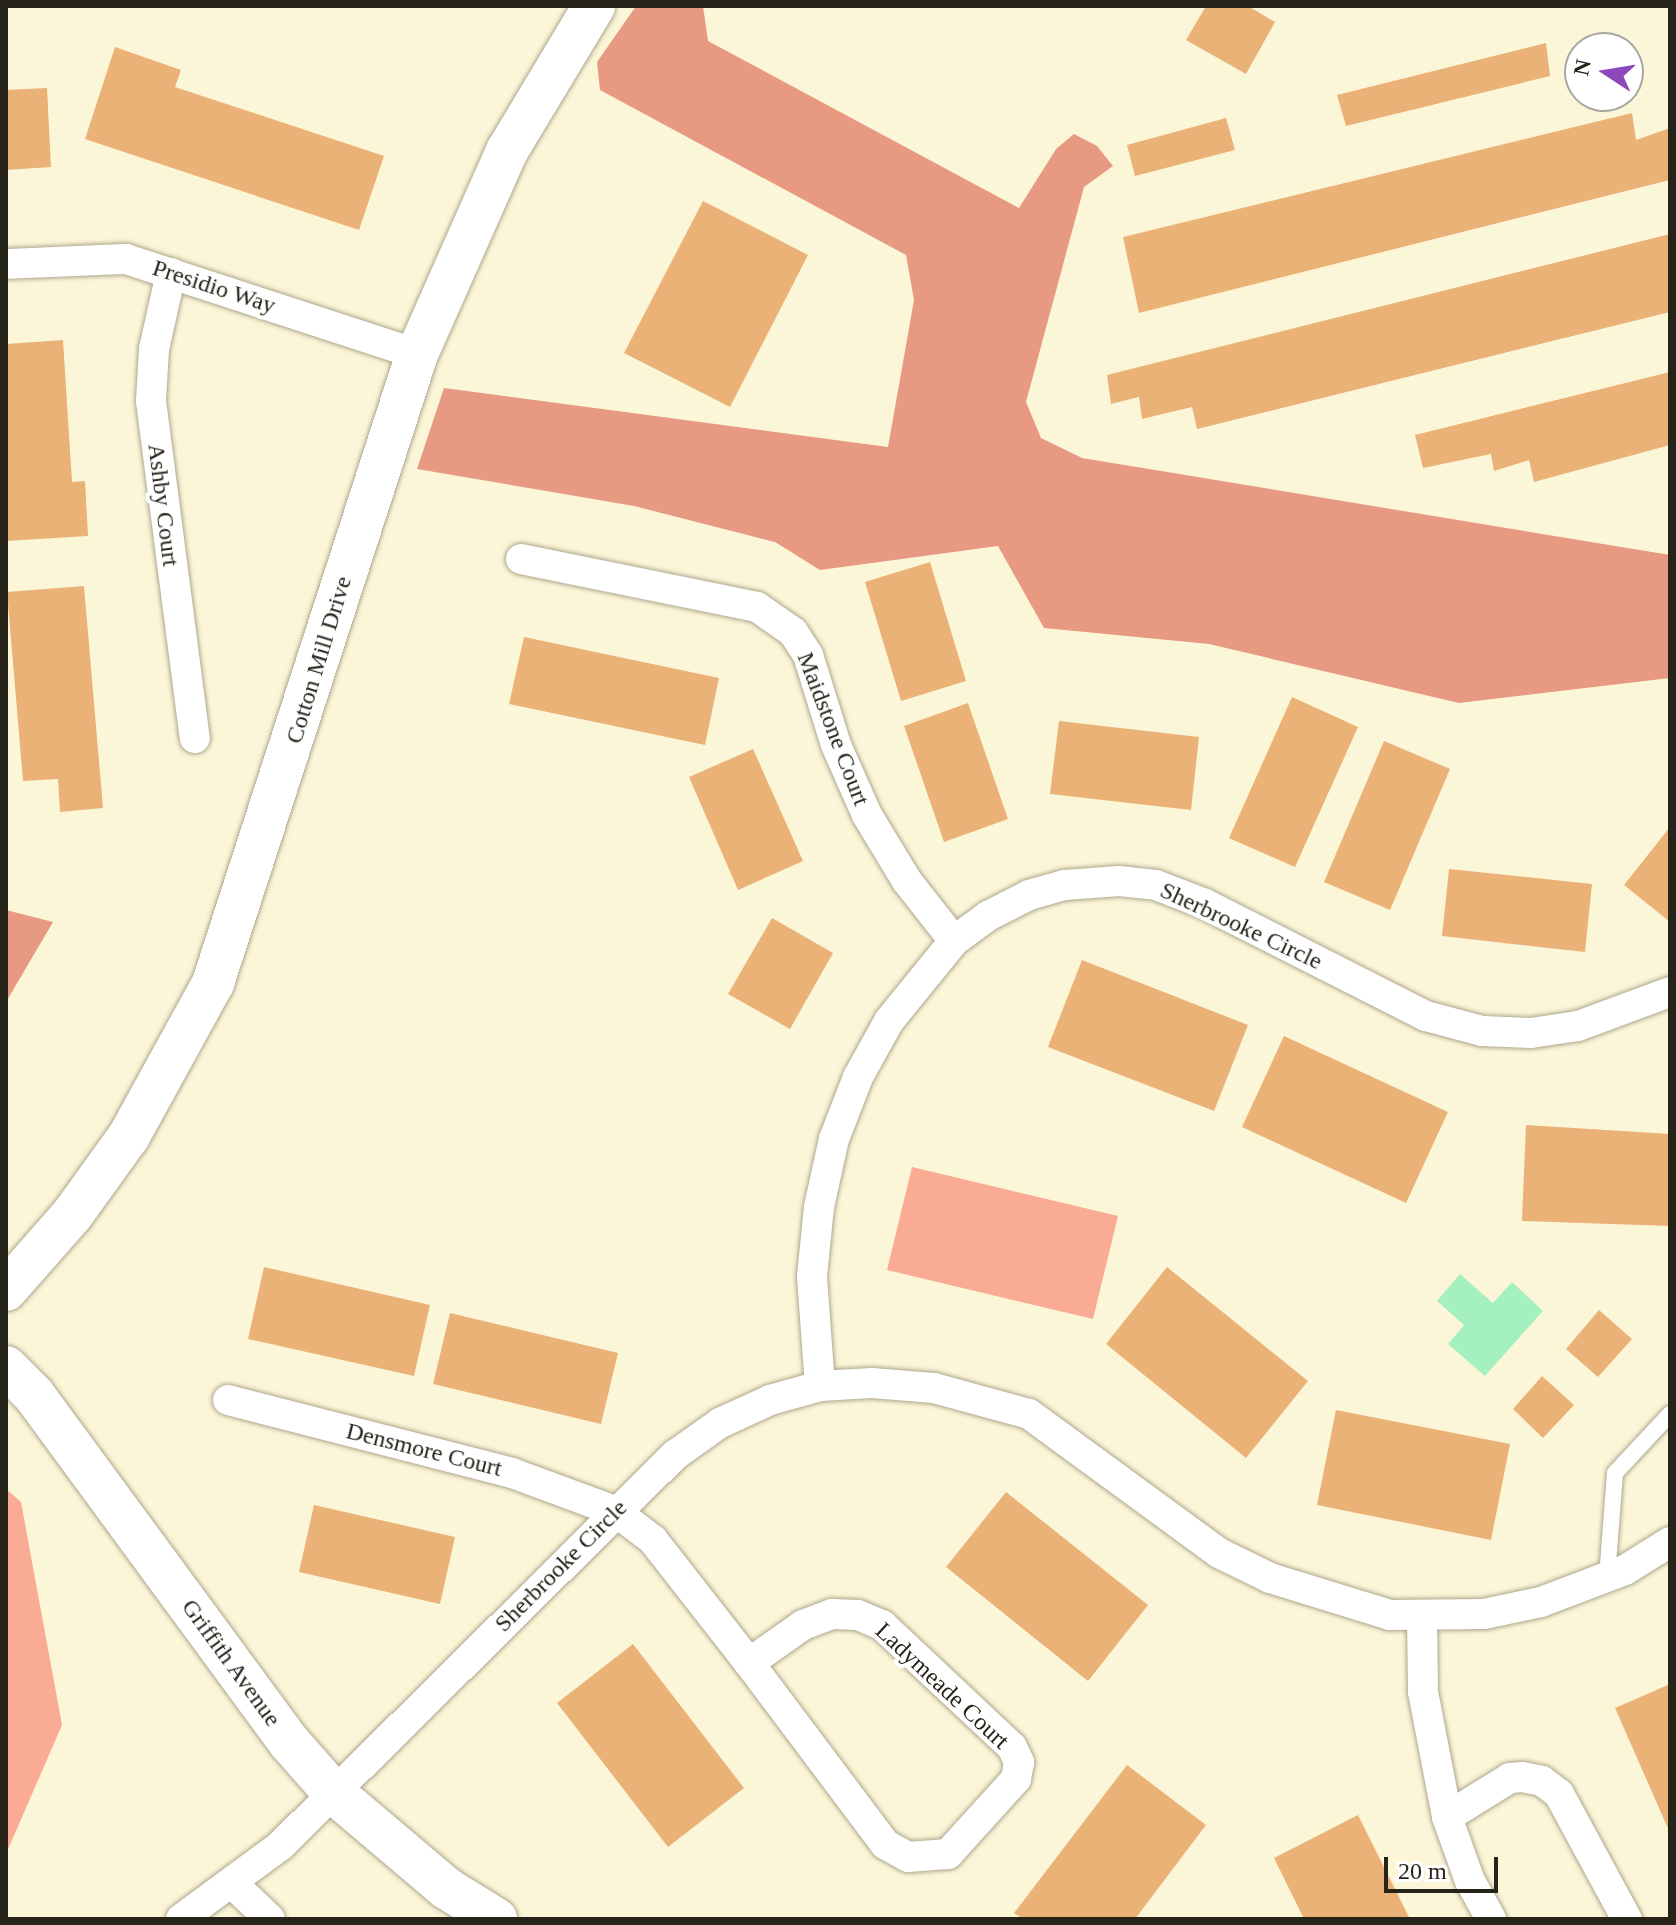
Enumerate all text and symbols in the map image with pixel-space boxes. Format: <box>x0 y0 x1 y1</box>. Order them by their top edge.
north arrow <box>1564 32 1644 112</box>
text: N <box>1568 57 1596 78</box>
street label: Presidio Way <box>149 254 279 320</box>
street label: Ashby Court <box>141 442 185 568</box>
street label: Cotton Mill Drive <box>280 573 358 747</box>
street label: Maidstone Court <box>791 648 875 810</box>
street label: Sherbrooke Circle <box>1155 876 1327 976</box>
street label: Densmore Court <box>343 1417 505 1483</box>
street label: Sherbrooke Circle <box>489 1494 633 1638</box>
street label: Griffith Avenue <box>175 1593 287 1733</box>
street label: Ladymeade Court <box>869 1617 1015 1755</box>
scale bar <box>1388 1841 1502 1891</box>
text: 20 m <box>1398 1858 1447 1884</box>

